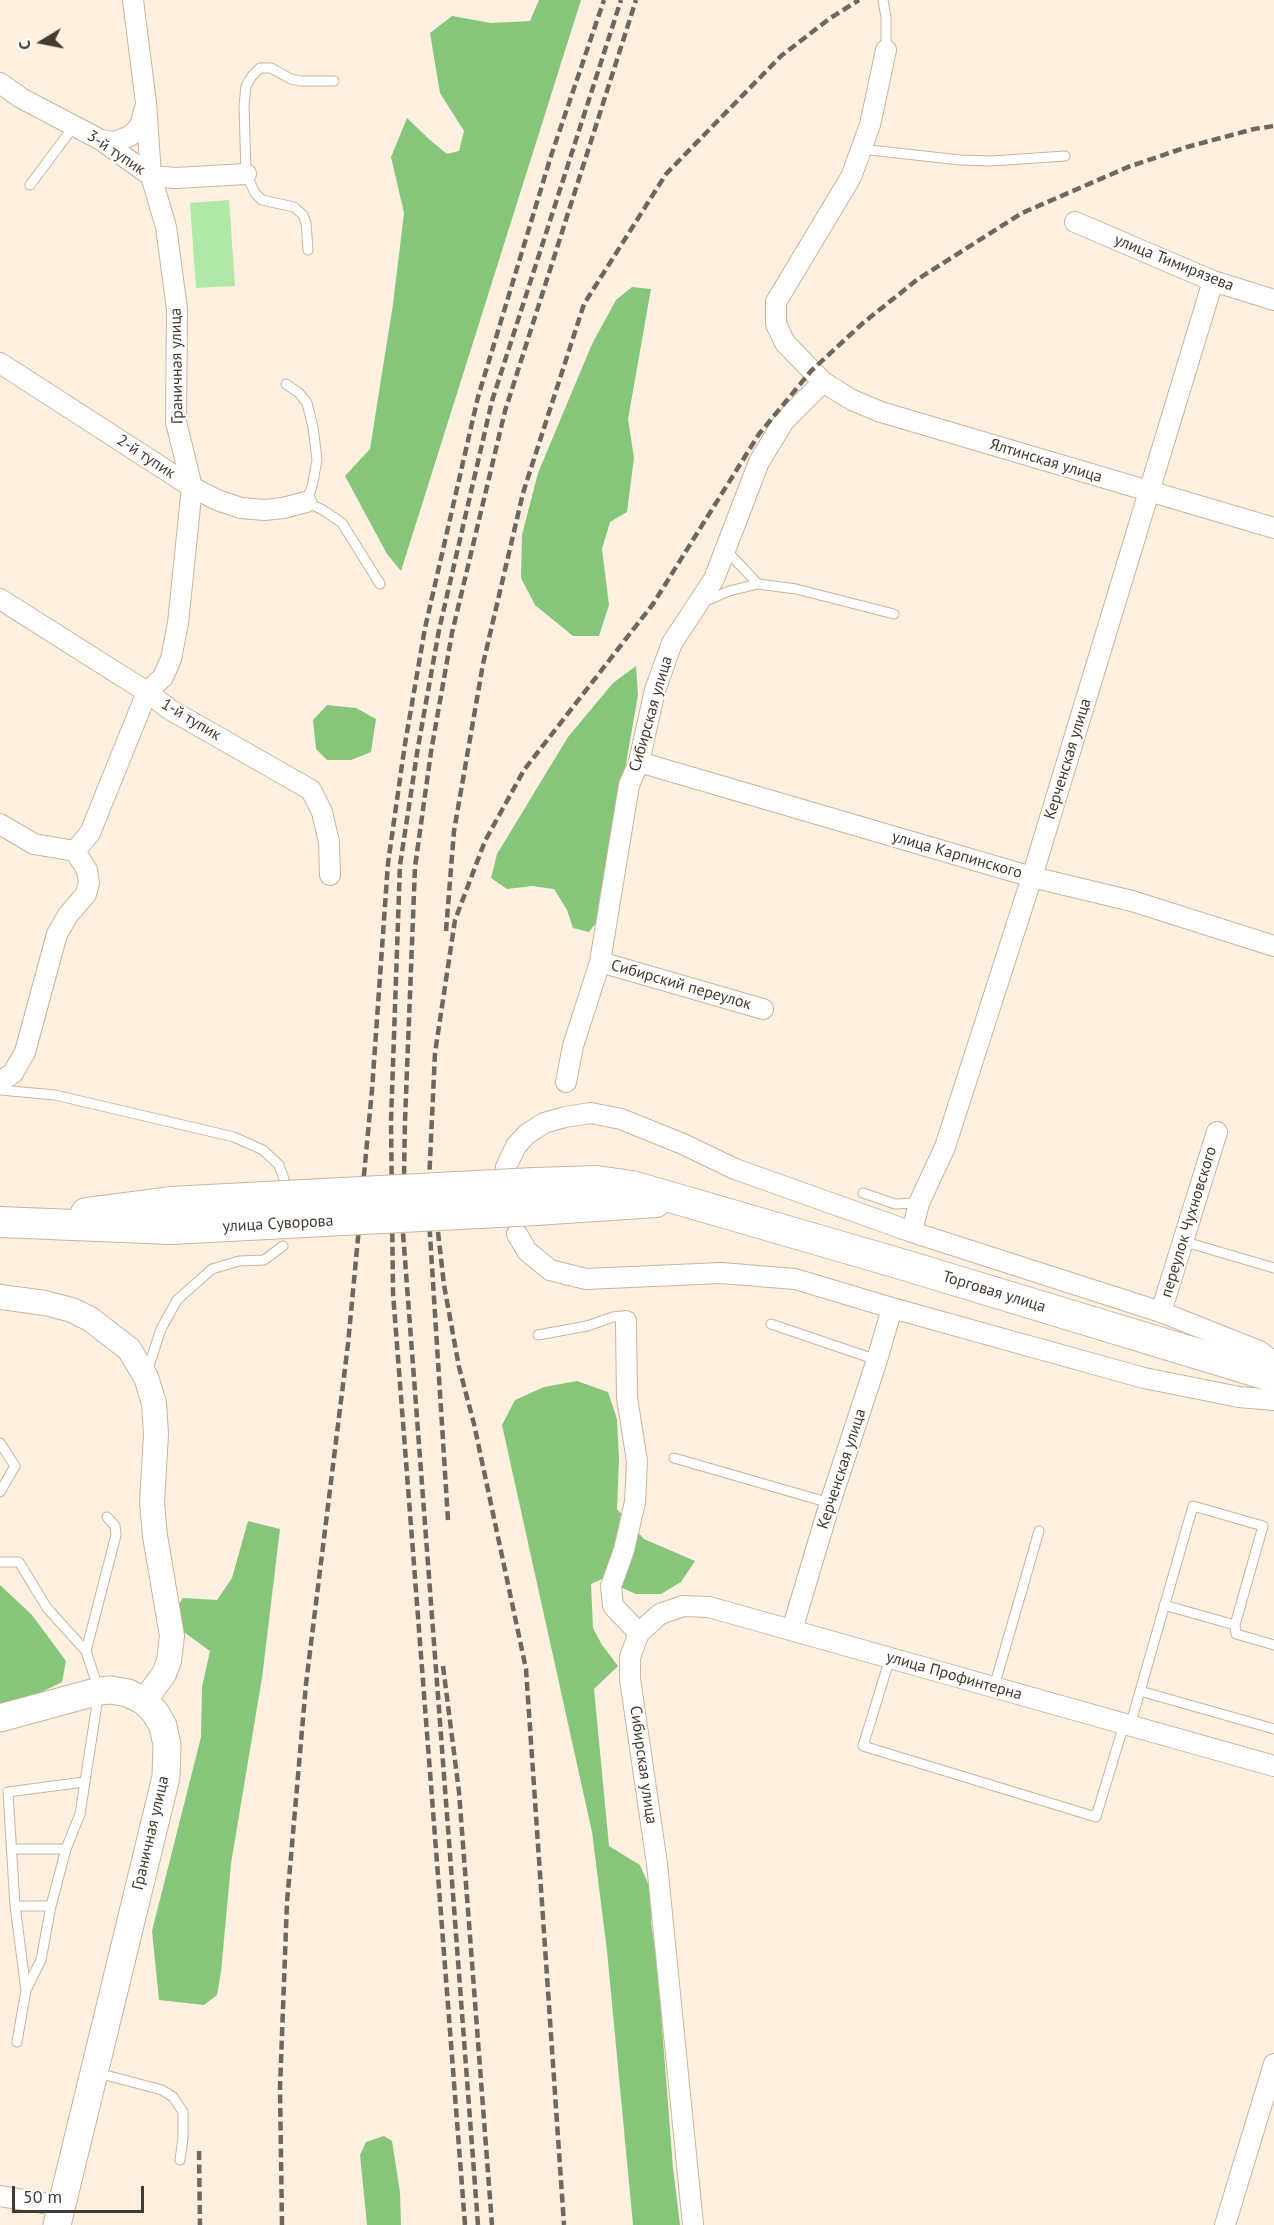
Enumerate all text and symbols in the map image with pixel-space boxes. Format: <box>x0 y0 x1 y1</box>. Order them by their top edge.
north arrow <box>12 12 72 72</box>
text: С <box>14 39 35 51</box>
street label: 3-й тупик <box>83 127 149 179</box>
street label: улица Тимирязева <box>1111 230 1237 296</box>
street label: Граничная улица <box>166 308 188 424</box>
street label: 2-й тупик <box>113 431 179 483</box>
street label: Ялтинская улица <box>988 435 1104 487</box>
street label: Сибирская улица <box>625 654 677 774</box>
street label: 1-й тупик <box>158 695 224 745</box>
street label: Керченская улица <box>1040 696 1096 822</box>
street label: улица Карпинского <box>890 827 1024 883</box>
street label: Сибирский переулок <box>609 956 753 1014</box>
street label: переулок Чухновского <box>1157 1144 1221 1300</box>
street label: улица Суворова <box>222 1212 334 1236</box>
street label: Торговая улица <box>940 1267 1048 1317</box>
street label: Керченская улица <box>813 1406 871 1532</box>
street label: улица Профинтерна <box>884 1647 1024 1705</box>
street label: Сибирская улица <box>625 1705 661 1825</box>
street label: Граничная улица <box>129 1774 173 1892</box>
scale bar <box>15 2174 147 2212</box>
text: 50 m <box>23 2185 62 2208</box>

